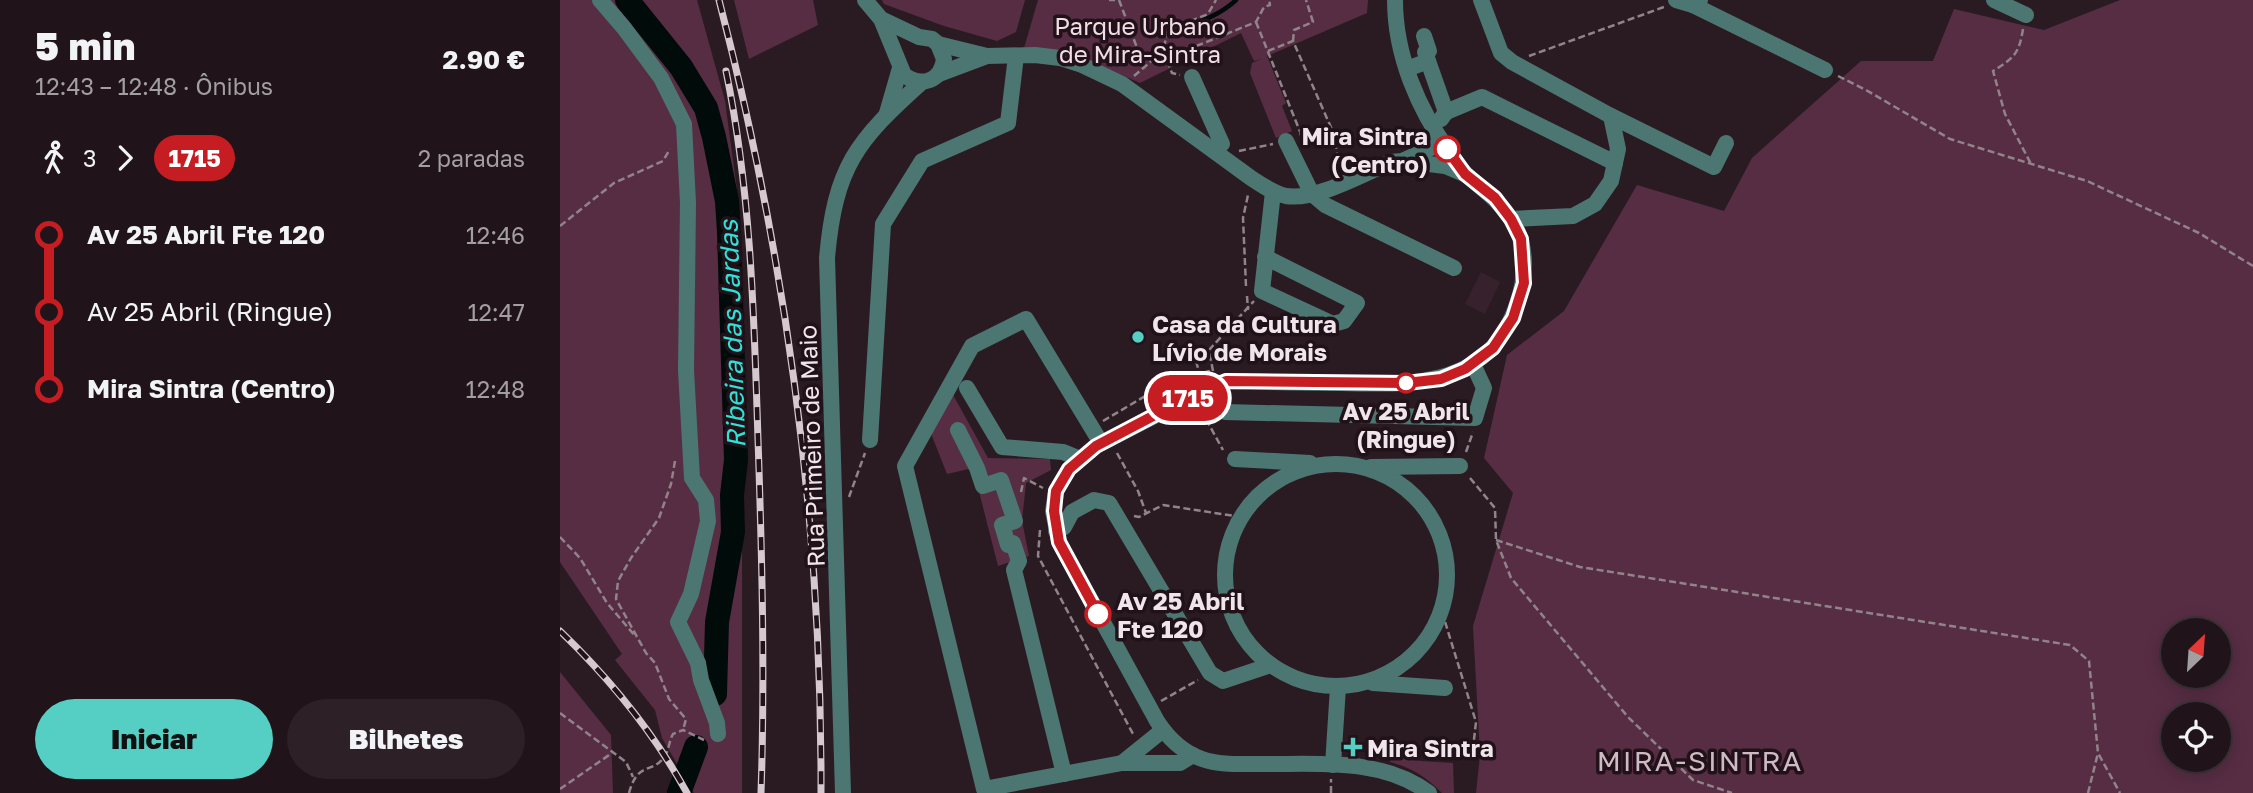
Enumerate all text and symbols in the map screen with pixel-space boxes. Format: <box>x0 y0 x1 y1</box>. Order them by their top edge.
park label: Parque Urbano de Mira-Sintra <box>1054 11 1226 68</box>
text: 5 min <box>35 23 135 68</box>
text: 2.90 € <box>443 44 525 75</box>
text: 12:43 – 12:48 · Ônibus <box>35 72 273 100</box>
place label: Mira Sintra (Centro) <box>1301 121 1428 178</box>
marker: Mira Sintra (Centro) <box>1434 136 1460 162</box>
icon: walk <box>35 139 73 177</box>
icon: forward <box>106 139 144 177</box>
text: 1715 <box>168 143 221 172</box>
text: 3 <box>83 144 96 172</box>
text: 2 paradas <box>418 144 525 172</box>
water label: Ribeira das Jardas <box>712 218 751 449</box>
text: Av 25 Abril Fte 120 <box>87 219 325 250</box>
text: 12:46 <box>466 221 525 249</box>
text: Av 25 Abril (Ringue) <box>87 296 333 327</box>
text: 12:47 <box>467 298 525 326</box>
place label: Casa da Cultura Lívio de Morais <box>1152 309 1337 366</box>
street label: Rua Primeiro de Maio <box>792 324 830 568</box>
marker: Casa da Cultura Lívio de Morais <box>1130 329 1146 345</box>
text: Mira Sintra (Centro) <box>87 373 336 404</box>
marker: Av 25 Abril (Ringue) <box>1396 373 1416 393</box>
text: 12:48 <box>466 375 525 403</box>
line badge: 1715 <box>1139 375 1237 421</box>
text: 1715 <box>1162 383 1214 412</box>
place label: Av 25 Abril (Ringue) <box>1342 396 1470 453</box>
place label: Av 25 Abril Fte 120 <box>1117 586 1244 643</box>
marker: Av 25 Abril Fte 120 <box>1085 601 1111 627</box>
north arrow <box>2161 618 2231 688</box>
map controls <box>2161 618 2231 772</box>
button: Iniciar <box>35 699 273 779</box>
button: Bilhetes <box>287 699 525 779</box>
button: locate <box>2161 702 2231 772</box>
place label: Mira Sintra <box>1367 733 1494 762</box>
marker: Mira Sintra <box>1345 739 1361 755</box>
district label: MIRA-SINTRA <box>1597 744 1803 777</box>

